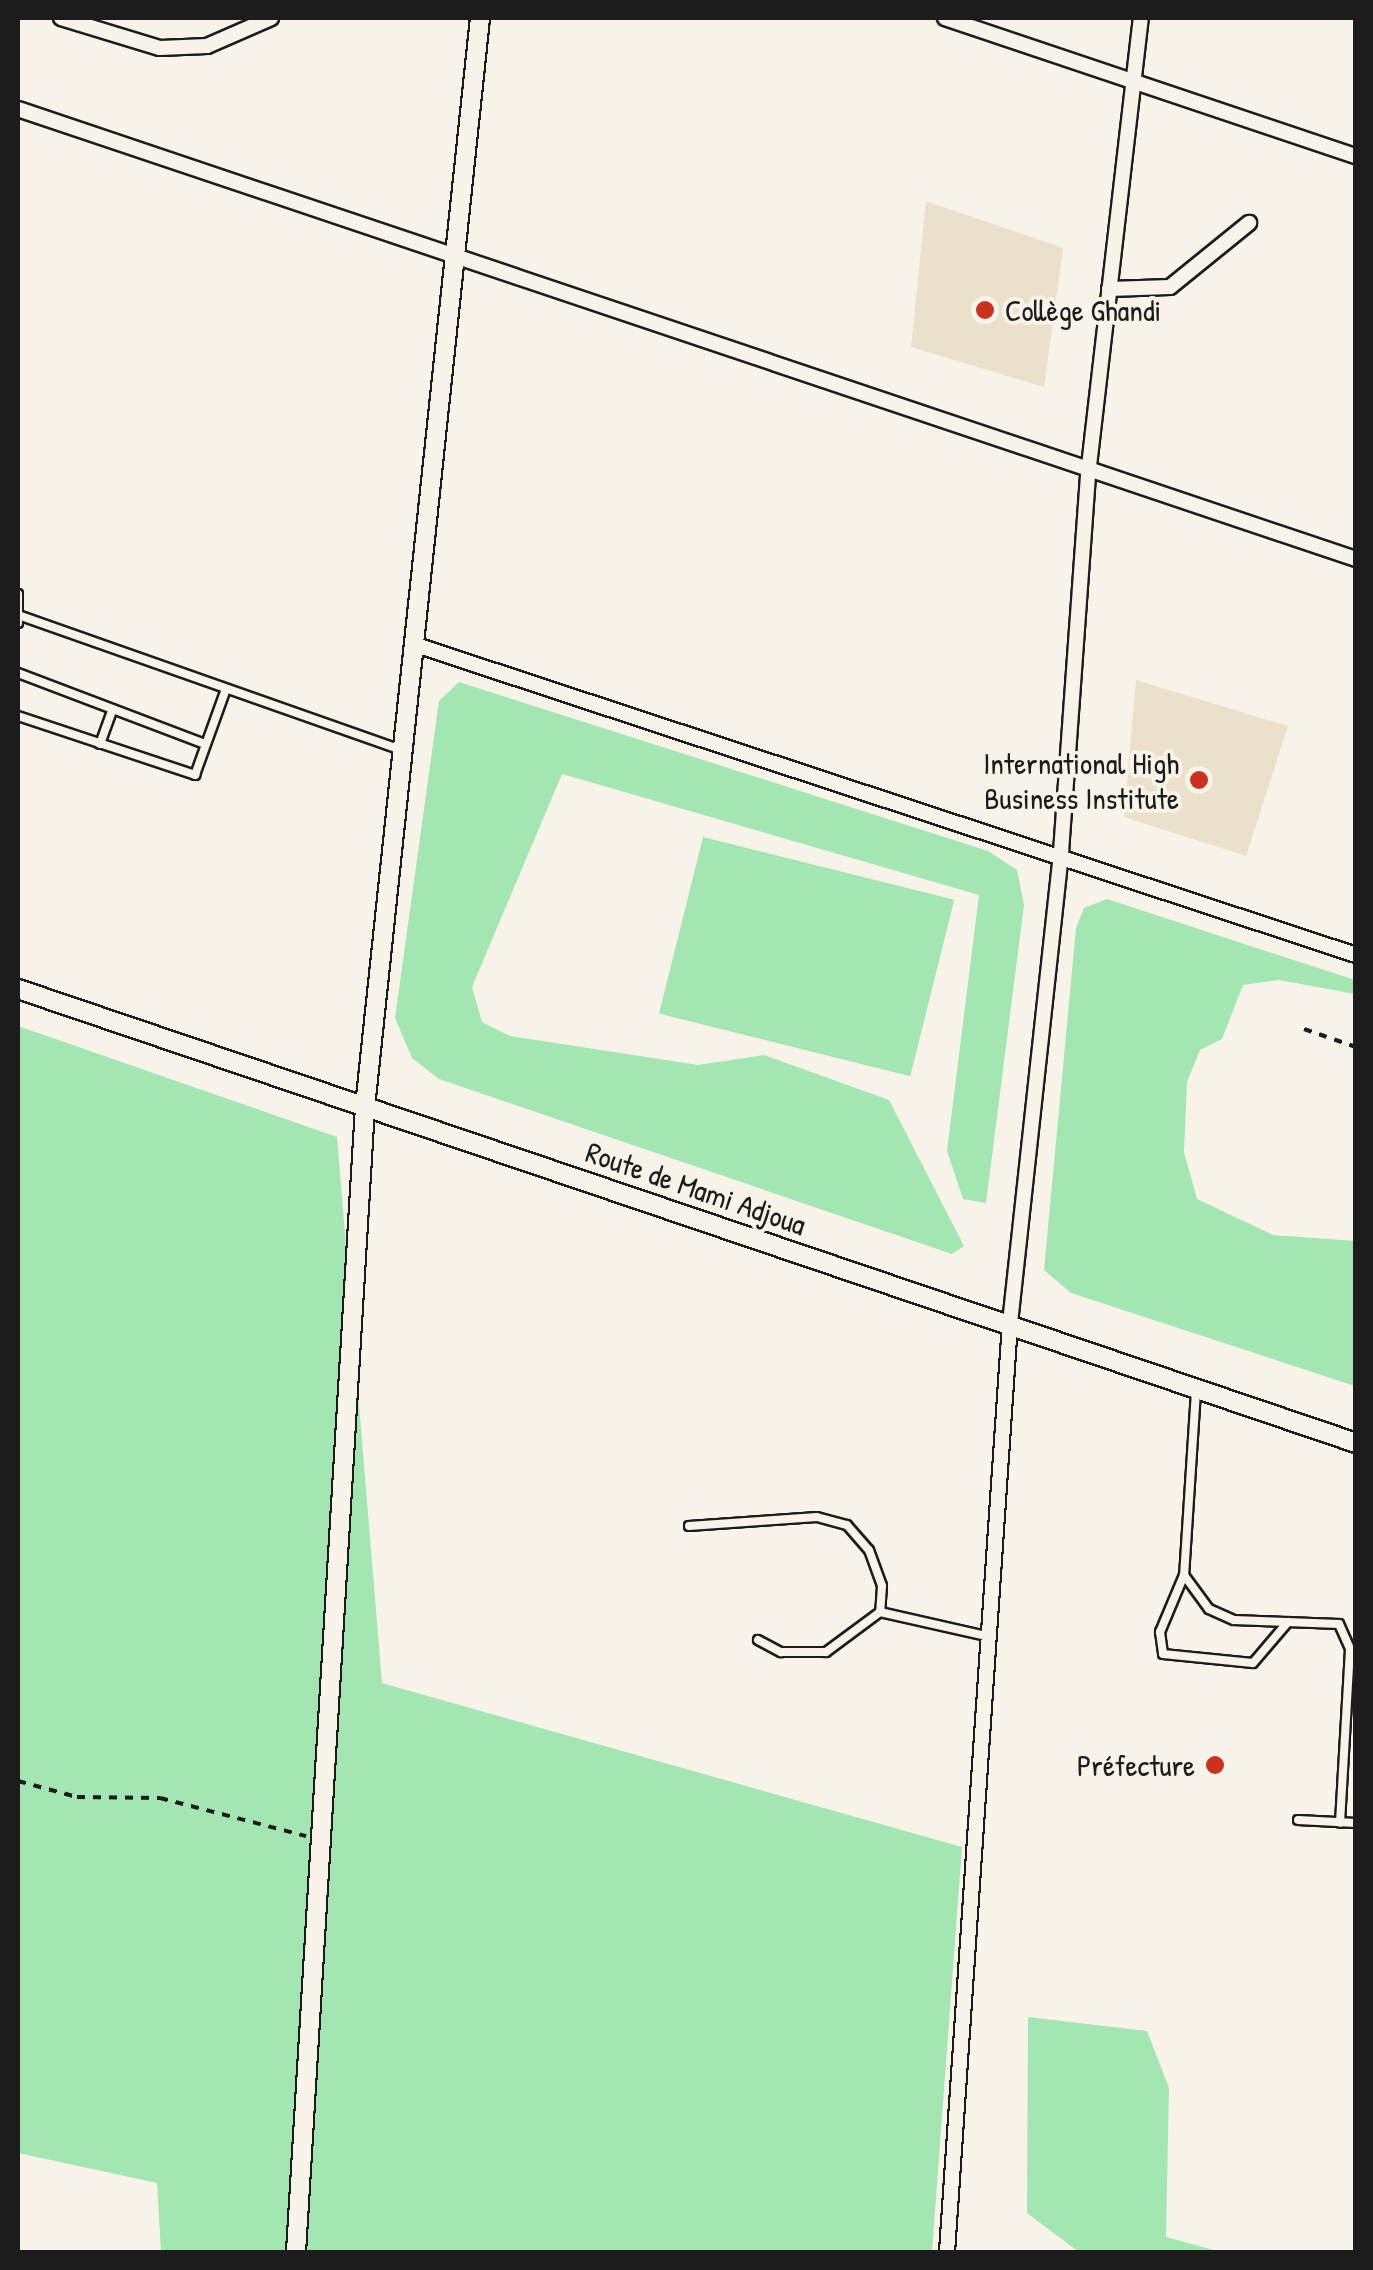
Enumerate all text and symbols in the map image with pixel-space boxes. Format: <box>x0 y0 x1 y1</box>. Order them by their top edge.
place label: Collège Ghandi <box>1005 292 1161 328</box>
marker: Collège Ghandi <box>974 299 996 321</box>
place label: International High Business Institute <box>983 745 1179 816</box>
marker: International High Business Institute <box>1188 769 1210 791</box>
street label: Route de Mami Adjoua <box>581 1133 811 1243</box>
place label: Préfecture <box>1077 1747 1195 1783</box>
marker: Préfecture <box>1204 1754 1226 1776</box>

